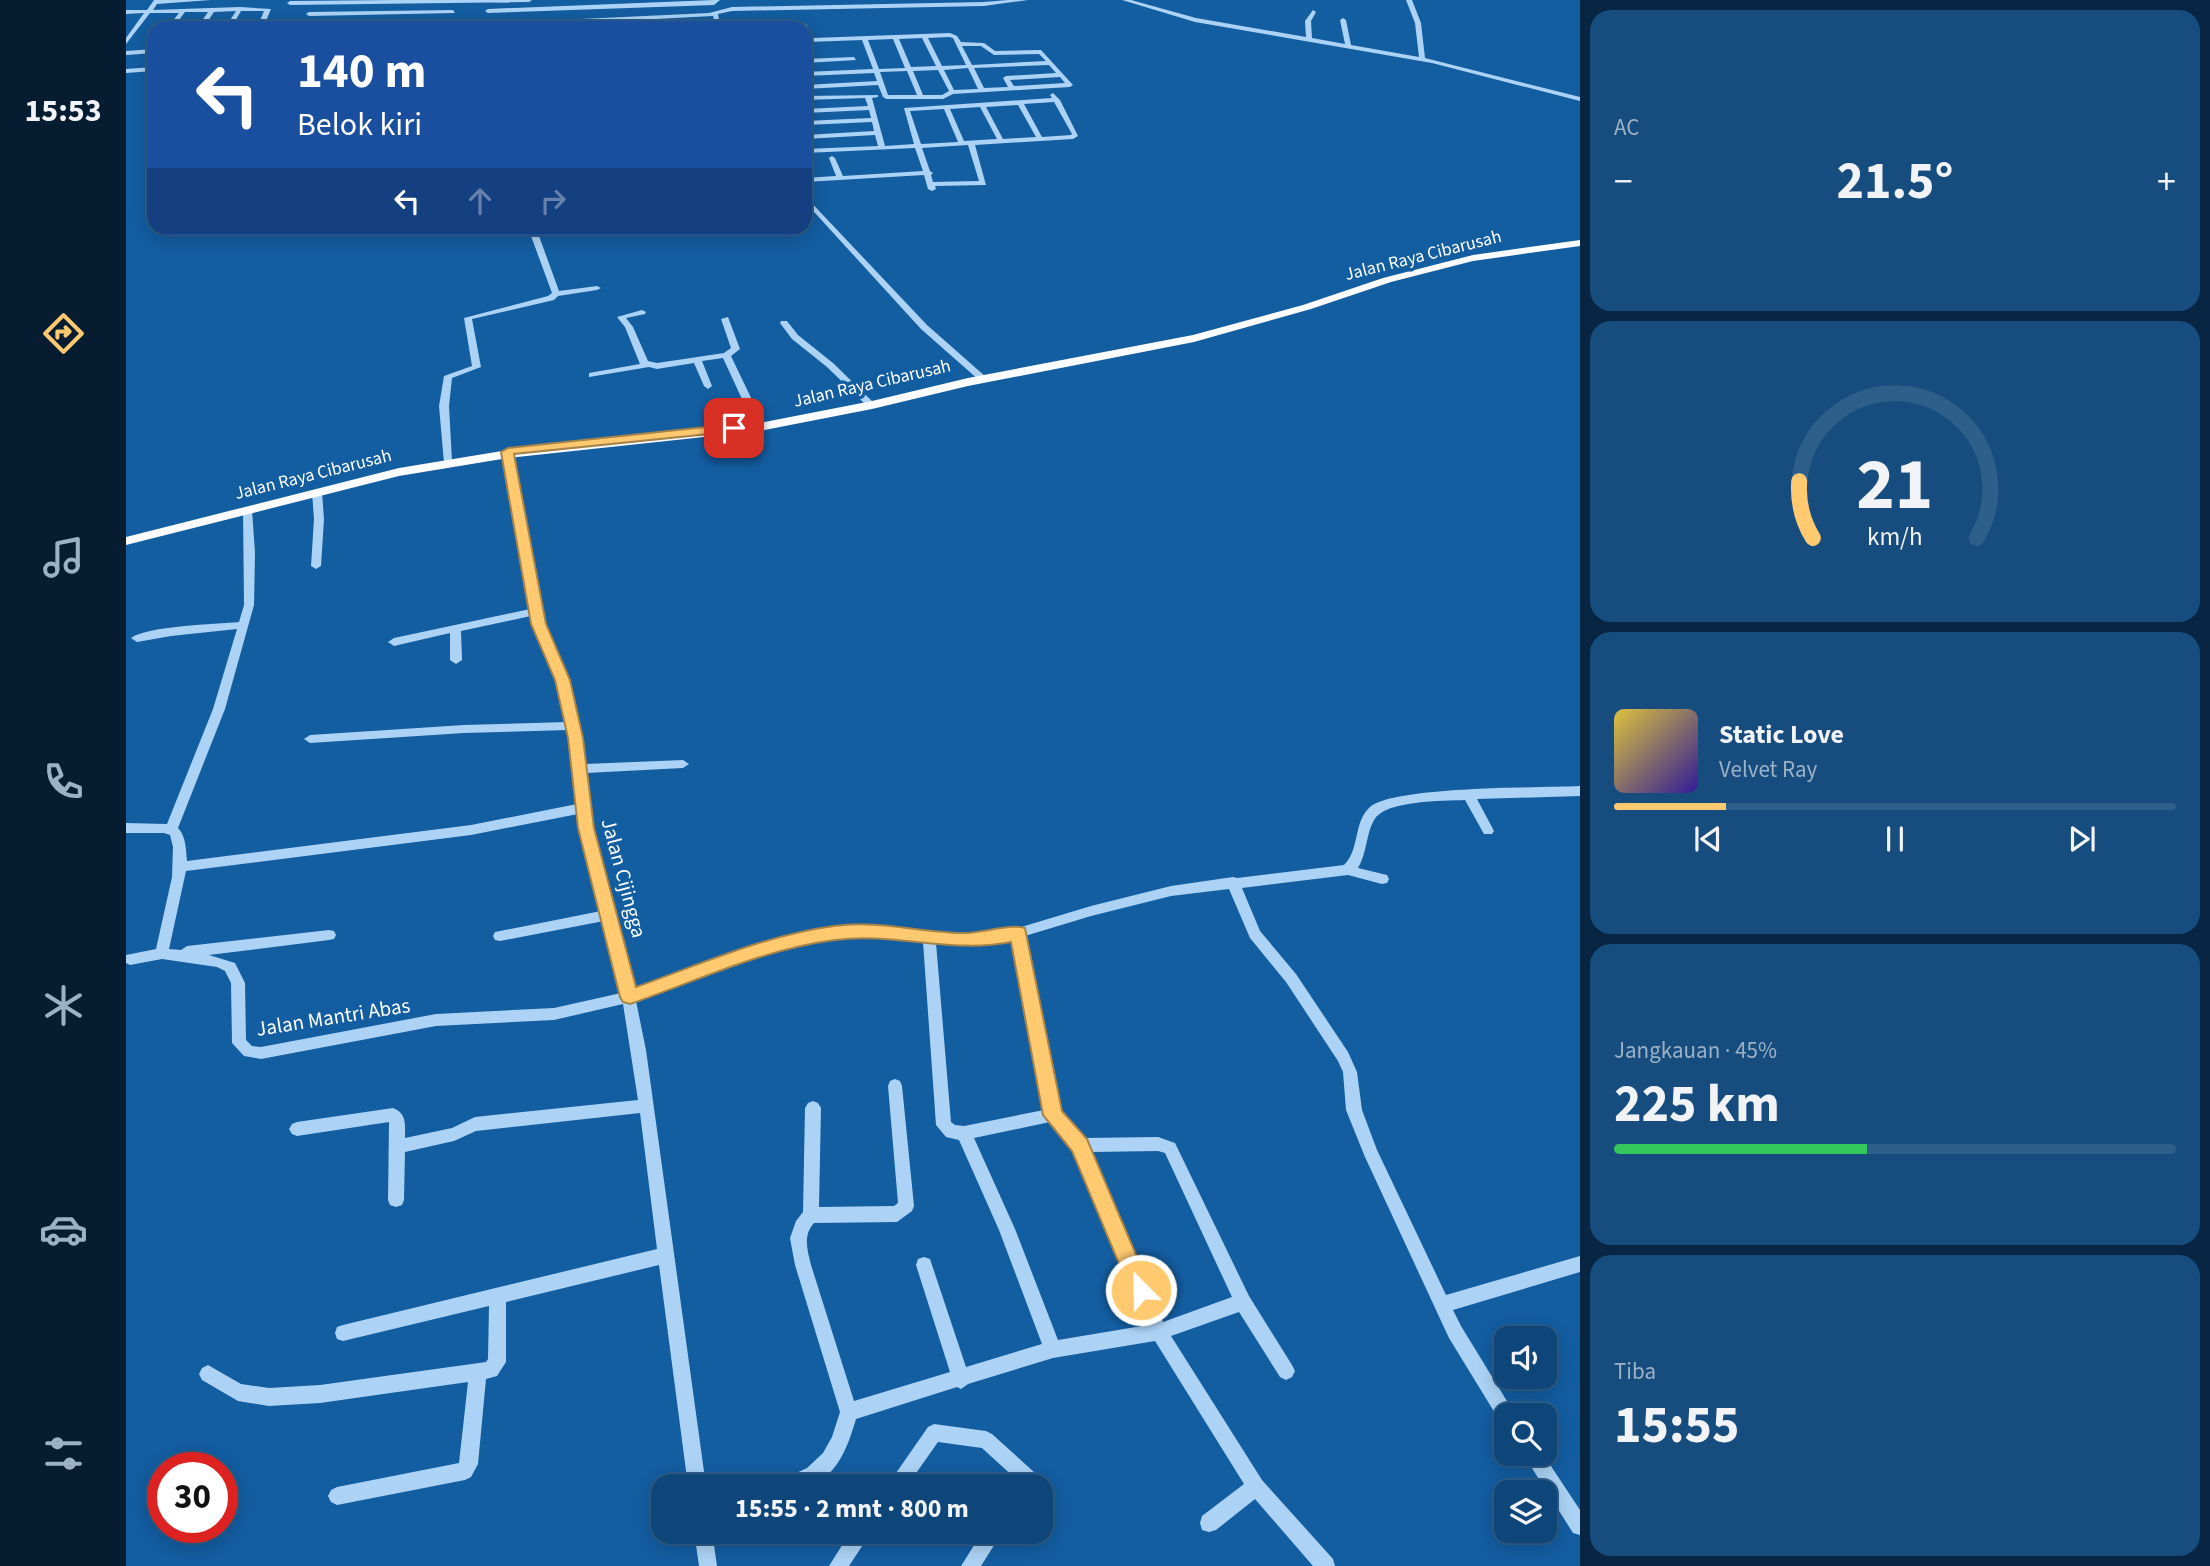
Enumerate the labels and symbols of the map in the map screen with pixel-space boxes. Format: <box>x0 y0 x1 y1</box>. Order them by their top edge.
street label: Jalan Raya Cibarusah <box>1342 224 1504 287</box>
street label: Jalan Raya Cibarusah <box>791 353 953 414</box>
pin <box>704 398 764 458</box>
street label: Jalan Raya Cibarusah <box>232 443 394 506</box>
street label: Jalan Cijingga <box>594 815 654 941</box>
street label: Jalan Mantri Abas <box>254 990 412 1044</box>
position arrow <box>1104 1253 1178 1327</box>
speed limit sign: 30 <box>147 1452 238 1543</box>

